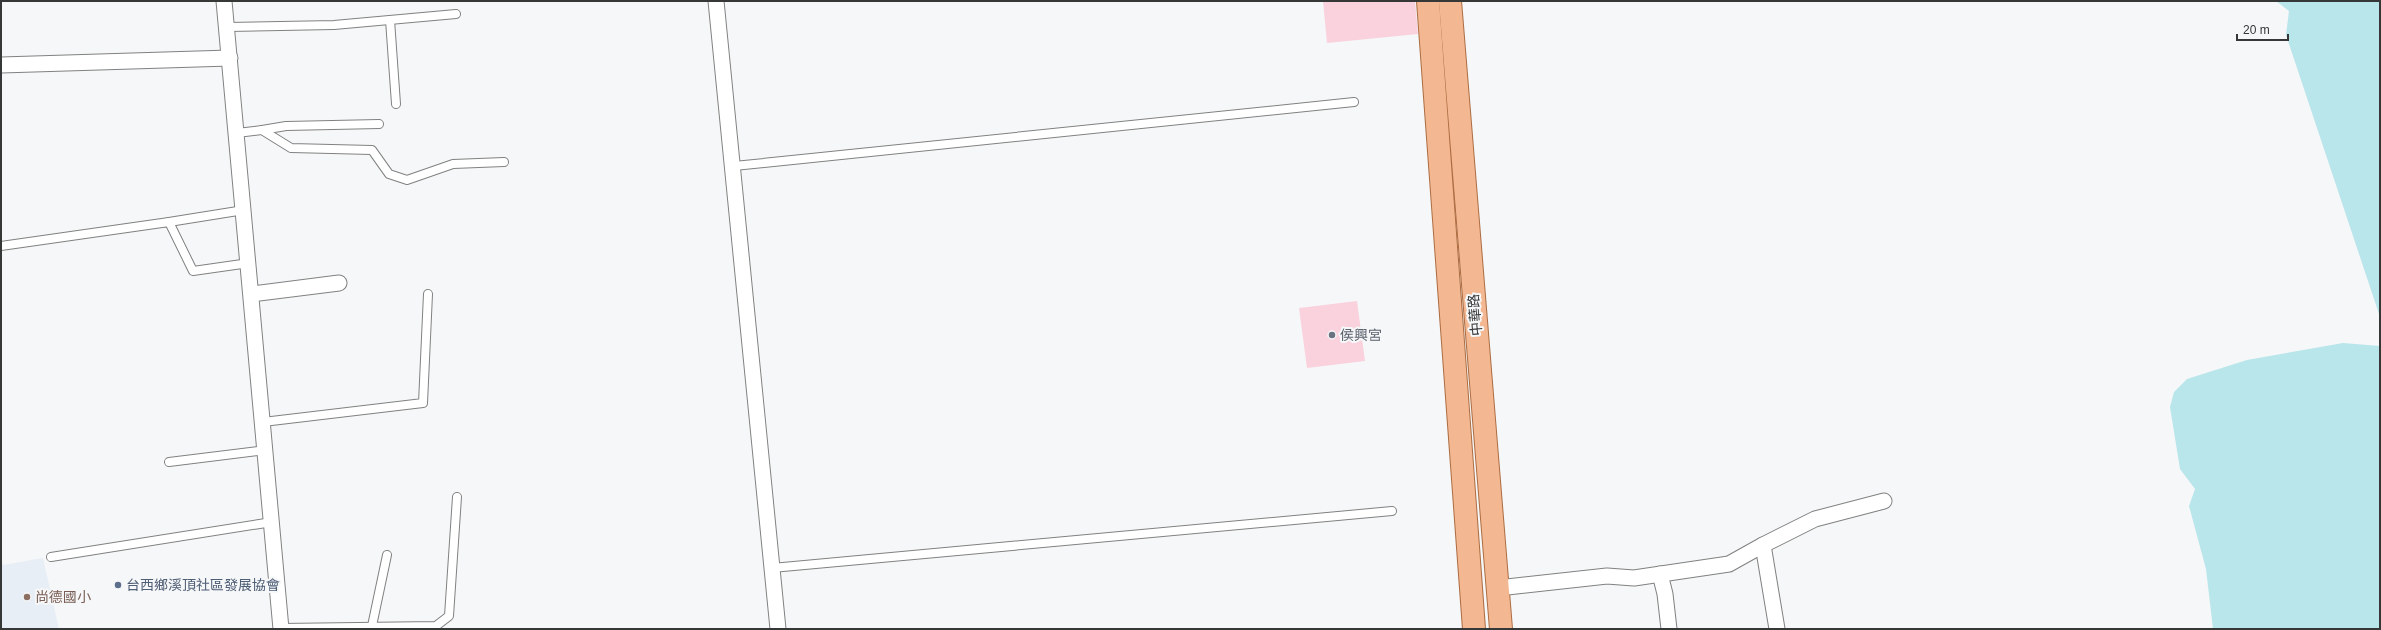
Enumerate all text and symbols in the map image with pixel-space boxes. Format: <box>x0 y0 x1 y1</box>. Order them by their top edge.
scale bar <box>2237 16 2288 42</box>
text: 20 m <box>2243 23 2270 37</box>
street label: 中華路 <box>1465 293 1485 337</box>
place label: 侯興宮 <box>1340 327 1382 343</box>
marker: 侯興宮 <box>1327 330 1337 340</box>
place label: 台西鄉溪頂社區發展協會 <box>126 577 280 593</box>
marker: 台西鄉溪頂社區發展協會 <box>113 580 123 590</box>
place label: 尚德國小 <box>35 589 91 605</box>
marker: 尚德國小 <box>22 592 32 602</box>

